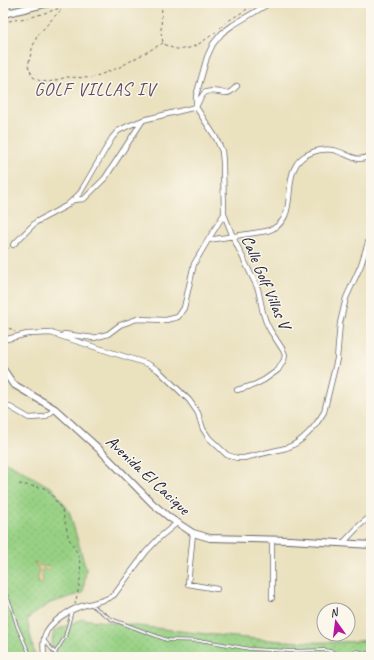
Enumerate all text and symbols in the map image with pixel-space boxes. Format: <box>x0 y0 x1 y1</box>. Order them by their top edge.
district label: GOLF VILLAS IV <box>34 78 158 100</box>
street label: Calle Golf Villas V <box>237 232 297 335</box>
street label: Avenida El Cacique <box>102 431 195 520</box>
north arrow <box>316 602 356 642</box>
text: N <box>329 604 341 620</box>

